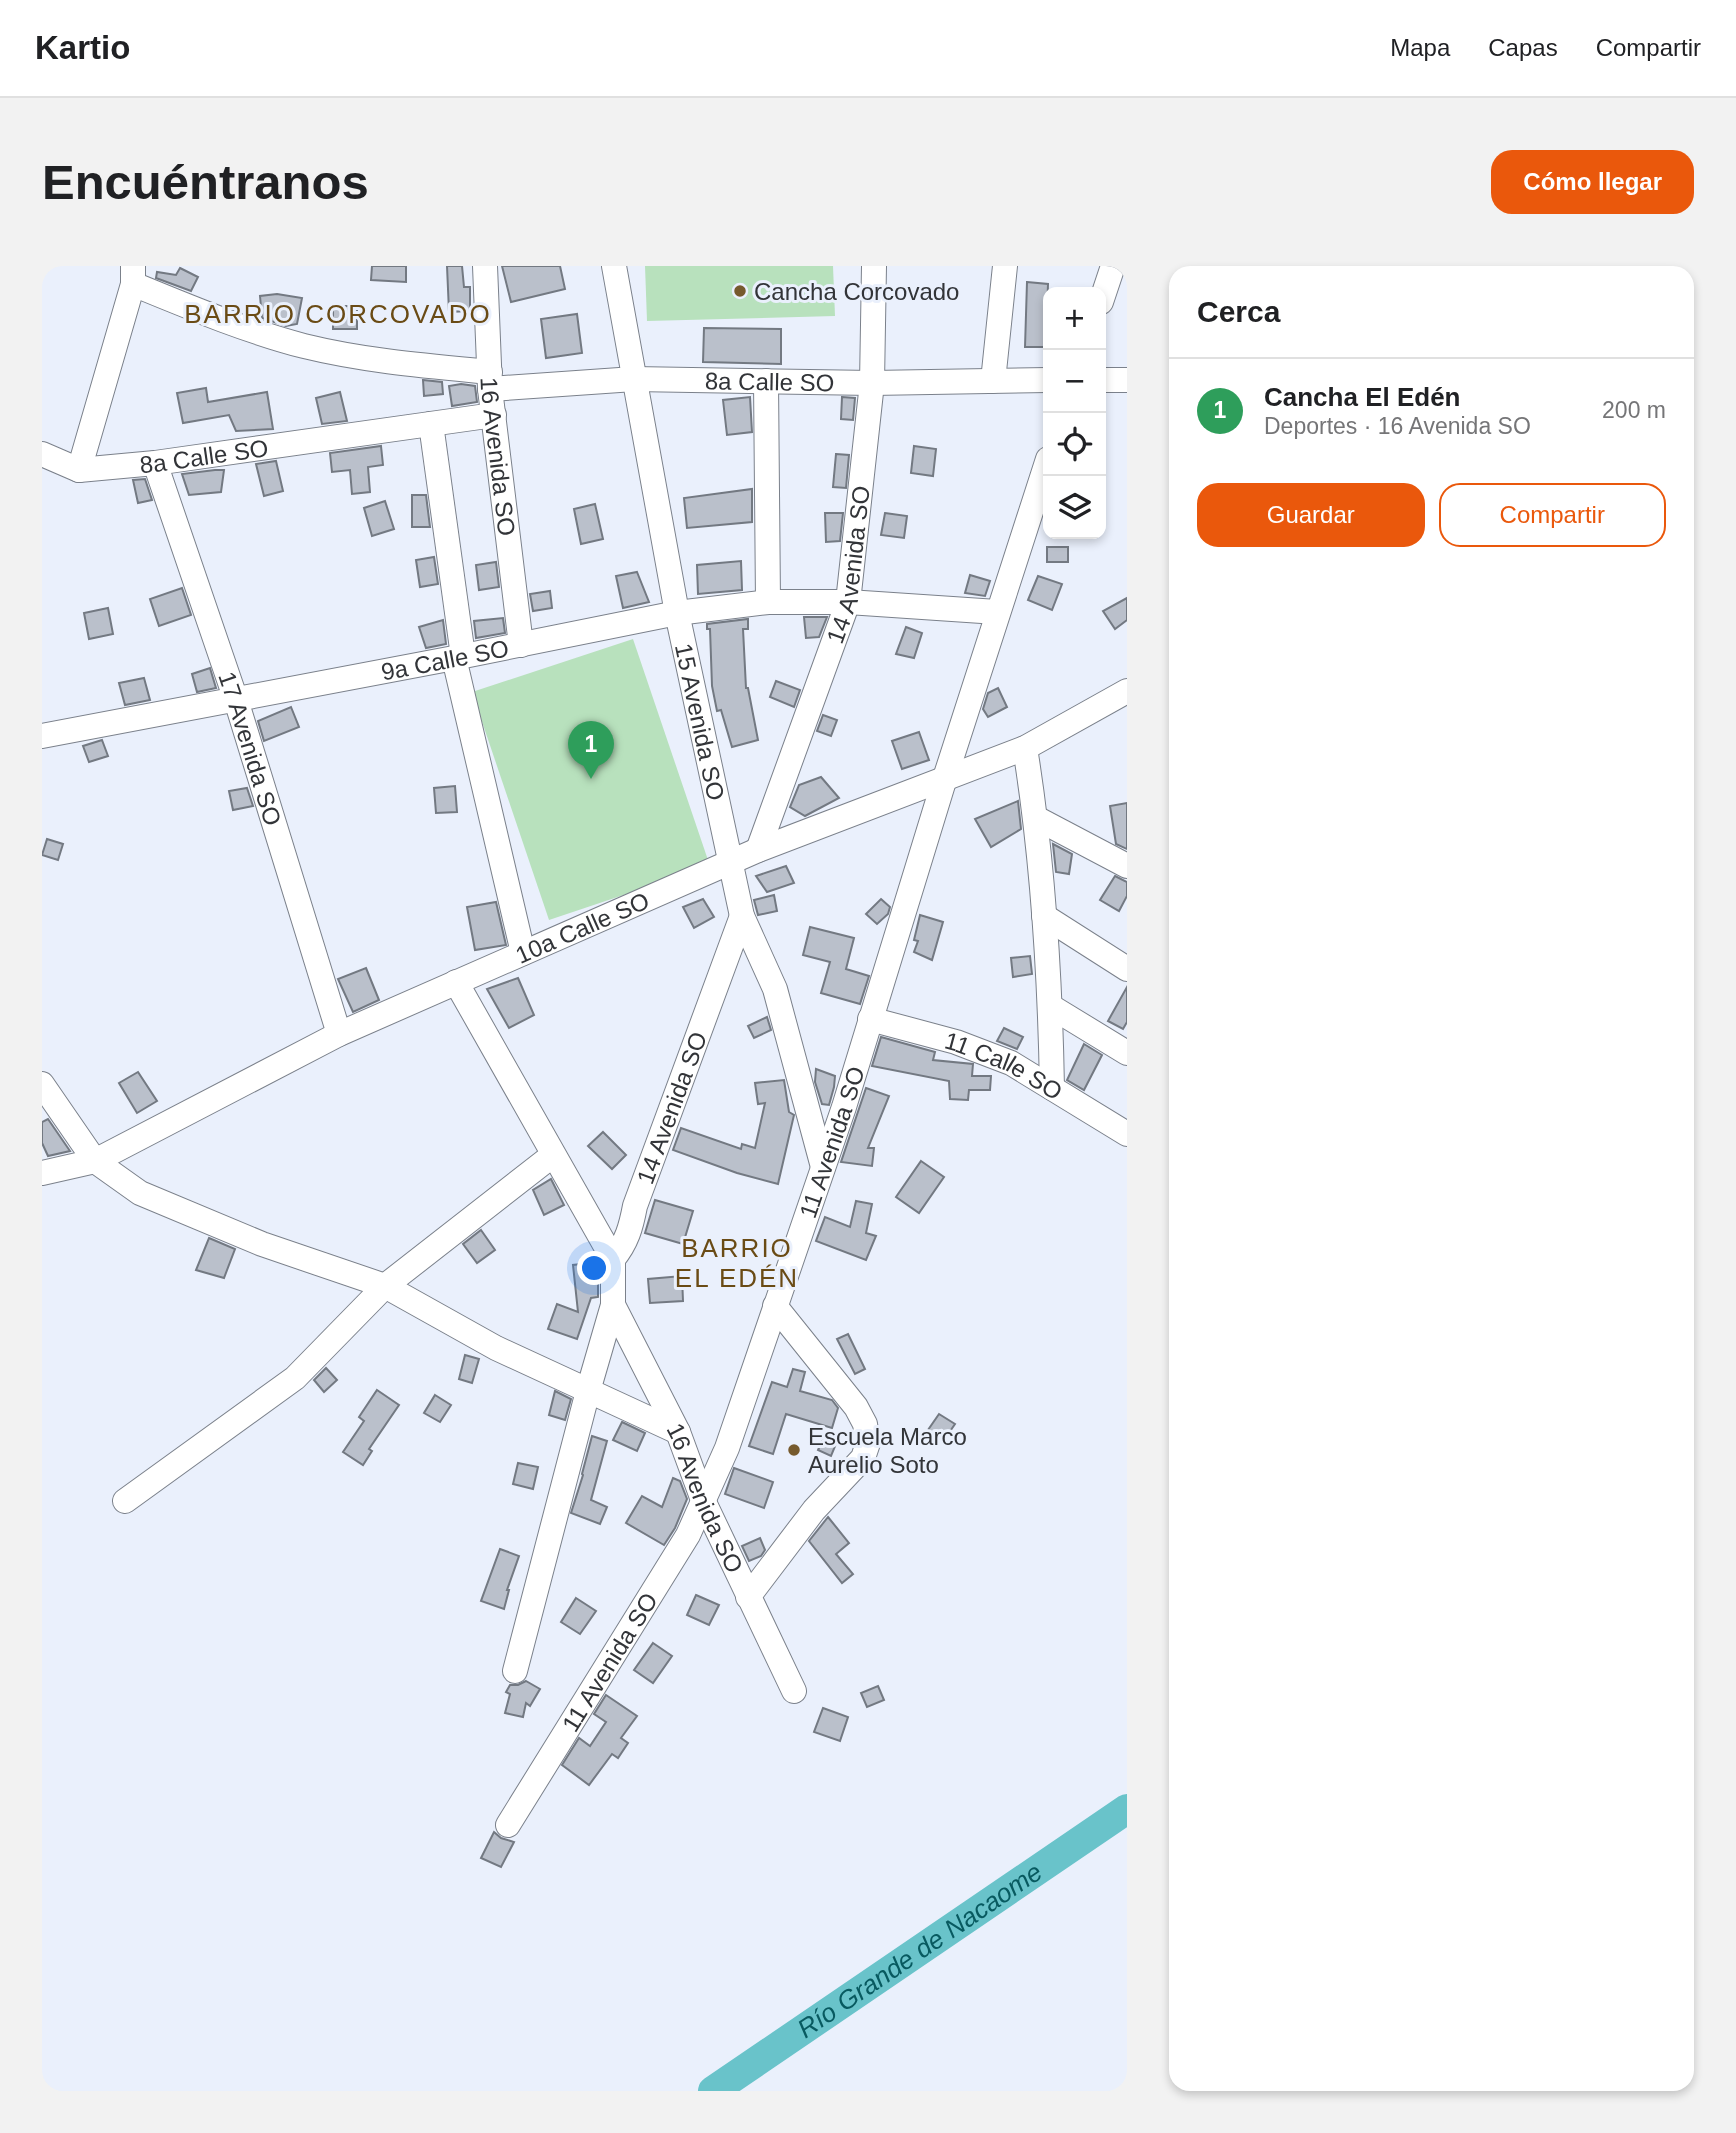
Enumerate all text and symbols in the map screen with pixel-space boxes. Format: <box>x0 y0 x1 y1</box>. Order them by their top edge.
text: Kartio <box>35 29 130 66</box>
text: Mapa <box>1390 34 1450 61</box>
text: Capas <box>1488 34 1558 61</box>
text: Compartir <box>1596 34 1701 61</box>
button: Cómo llegar <box>1491 150 1694 214</box>
text: Encuéntranos <box>42 155 369 209</box>
place label: Cancha Corcovado <box>754 278 959 305</box>
marker: Cancha Corcovado <box>732 283 748 299</box>
map controls <box>1043 287 1106 539</box>
button: + <box>1043 287 1106 350</box>
text: Cerca <box>1197 295 1280 328</box>
district label: BARRIO CORCOVADO <box>184 299 492 329</box>
button: − <box>1043 350 1106 413</box>
street label: 8a Calle SO <box>705 367 835 396</box>
street label: 16 Avenida SO <box>476 376 521 537</box>
text: Cancha El Edén <box>1264 382 1461 412</box>
text: 1 <box>1214 397 1226 423</box>
text: 200 m <box>1602 397 1666 423</box>
button: locate <box>1043 413 1106 476</box>
text: Deportes · 16 Avenida SO <box>1264 413 1531 439</box>
street label: 8a Calle SO <box>138 434 270 478</box>
button: layers <box>1043 476 1106 539</box>
button: Guardar <box>1197 483 1425 547</box>
button: Compartir <box>1439 483 1666 547</box>
street label: 14 Avenida SO <box>821 484 874 647</box>
street label: 9a Calle SO <box>379 634 511 685</box>
street label: 15 Avenida SO <box>670 641 730 803</box>
street label: 17 Avenida SO <box>214 668 287 829</box>
pin: 1 <box>568 721 614 779</box>
street label: 10a Calle SO <box>511 886 653 968</box>
street label: 11 Calle SO <box>942 1026 1067 1105</box>
street label: 14 Avenida SO <box>631 1028 712 1187</box>
street label: 11 Avenida SO <box>794 1063 869 1221</box>
district label: BARRIO EL EDÉN <box>675 1233 799 1293</box>
your location <box>577 1251 611 1285</box>
street label: 16 Avenida SO <box>662 1418 749 1577</box>
place label: Escuela Marco Aurelio Soto <box>808 1423 967 1478</box>
marker: Escuela Marco Aurelio Soto <box>786 1442 802 1458</box>
street label: 11 Avenida SO <box>556 1588 662 1736</box>
water label: Río Grande de Nacaome <box>792 1856 1048 2044</box>

